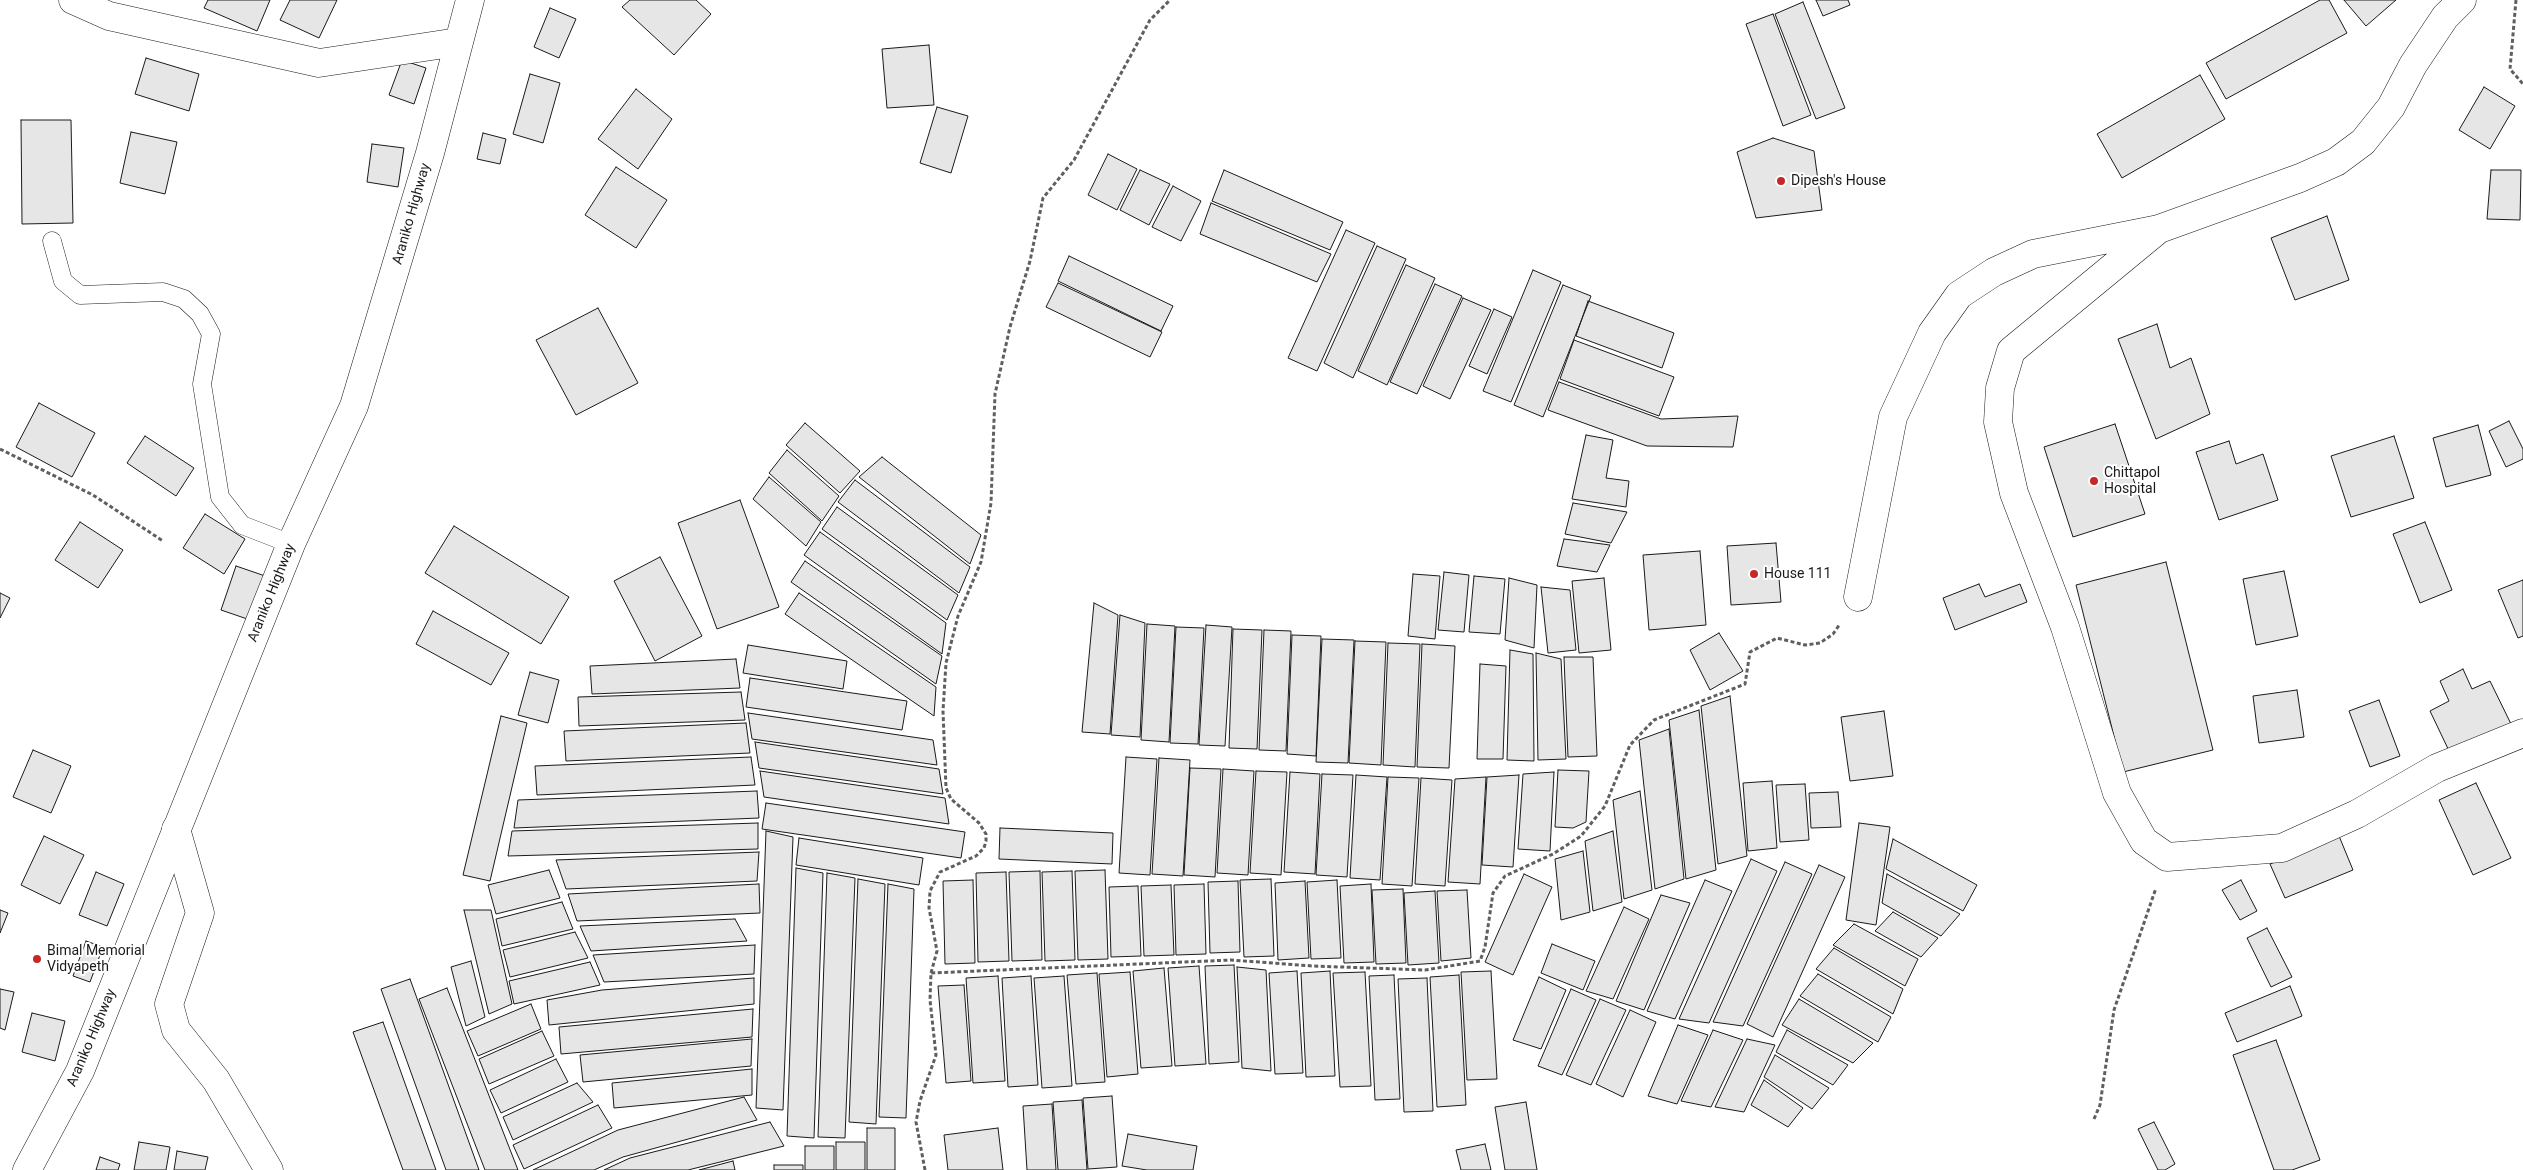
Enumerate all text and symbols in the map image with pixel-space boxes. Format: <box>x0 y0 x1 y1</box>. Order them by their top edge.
street label: Araniko Highway <box>390 161 434 267</box>
place label: Dipesh's House <box>1791 173 1886 189</box>
marker: Dipesh's House <box>1775 175 1787 187</box>
place label: Chittapol Hospital <box>2104 465 2160 498</box>
marker: Chittapol Hospital <box>2088 475 2100 487</box>
street label: Araniko Highway <box>245 541 299 645</box>
place label: House 111 <box>1764 566 1831 582</box>
marker: House 111 <box>1748 568 1760 580</box>
place label: Bimal Memorial Vidyapeth <box>47 943 145 976</box>
marker: Bimal Memorial Vidyapeth <box>31 953 43 965</box>
street label: Araniko Highway <box>64 987 120 1089</box>

